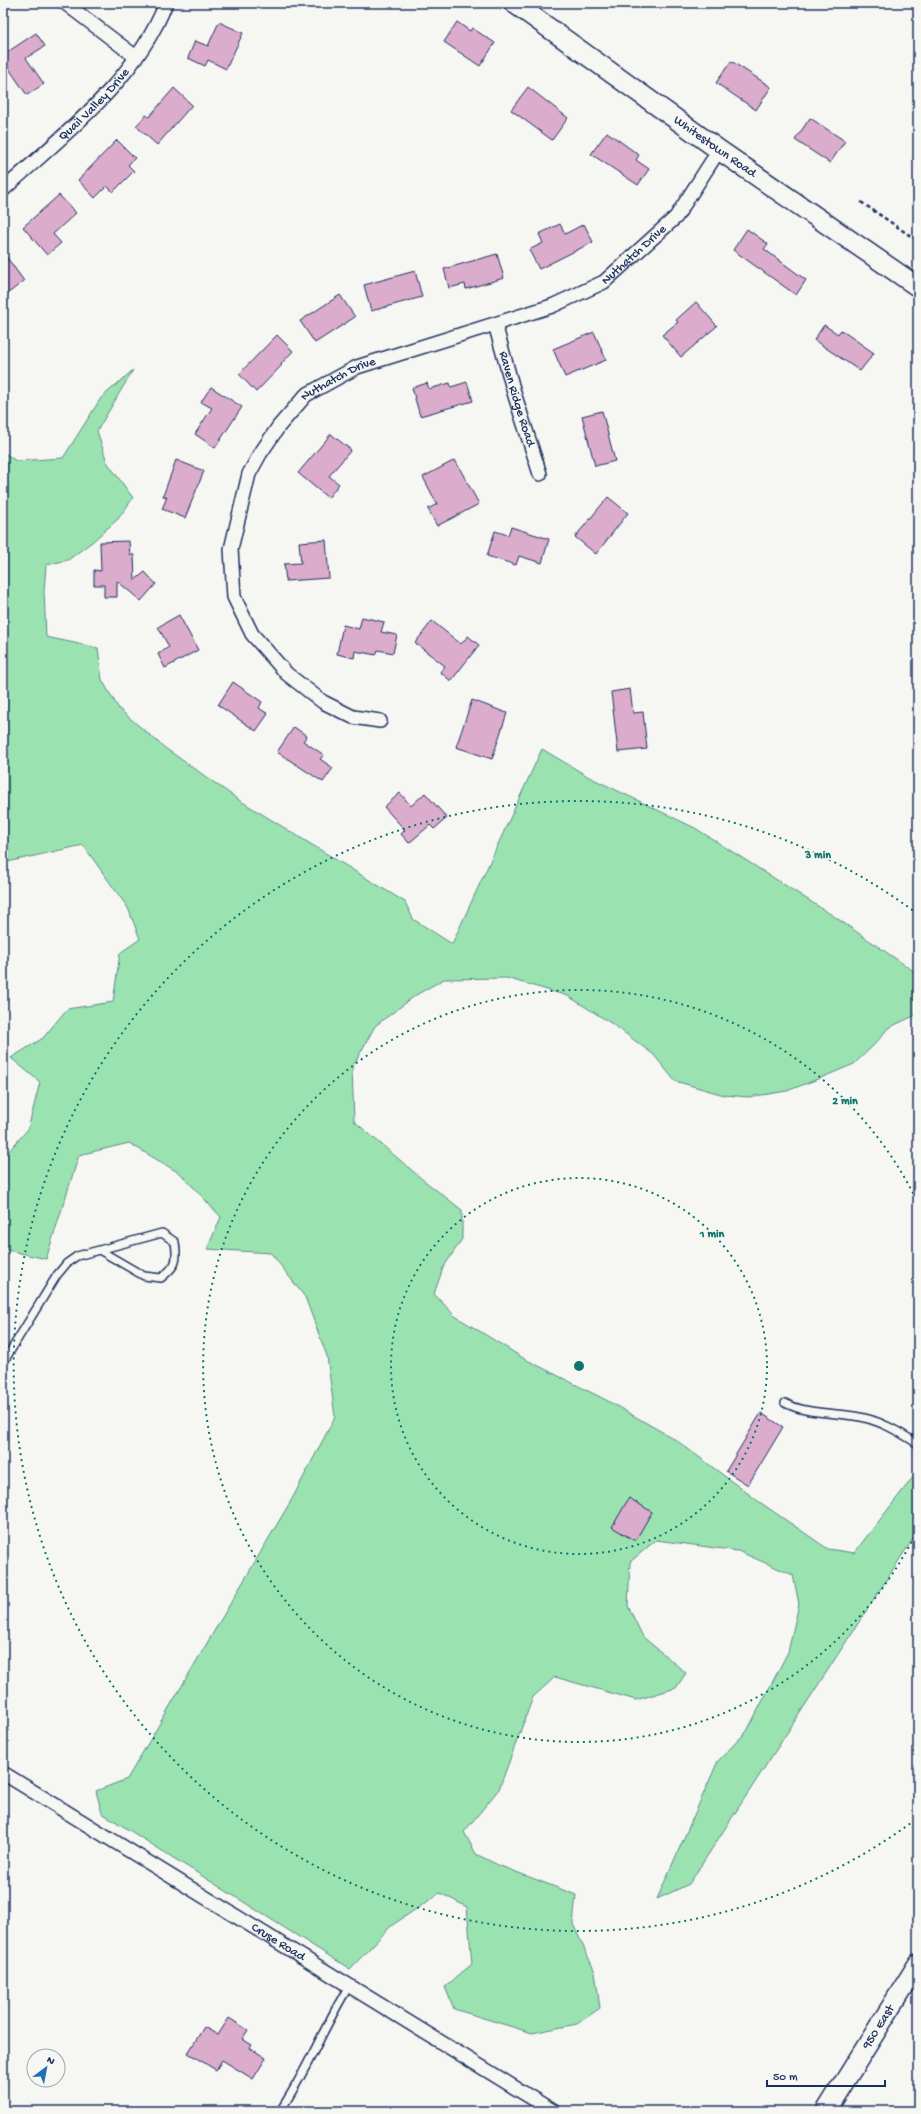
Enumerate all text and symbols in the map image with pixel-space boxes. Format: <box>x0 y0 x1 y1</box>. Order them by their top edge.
street label: Quail Valley Drive <box>56 65 133 144</box>
street label: Whitestown Road <box>671 112 760 182</box>
street label: Nuthatch Drive <box>598 222 670 288</box>
street label: Raven Ridge Road <box>495 350 539 450</box>
street label: Nuthatch Drive <box>297 354 378 404</box>
text: 3 min <box>804 849 831 863</box>
text: 2 min <box>832 1095 858 1109</box>
text: 1 min <box>699 1228 725 1242</box>
centre of rings <box>572 1359 586 1373</box>
street label: Cruse Road <box>248 1920 309 1965</box>
street label: 950 East <box>859 2001 899 2053</box>
north arrow <box>26 2048 66 2088</box>
text: N <box>44 2054 56 2068</box>
scale bar <box>767 2062 885 2088</box>
text: 50 m <box>773 2071 798 2085</box>

